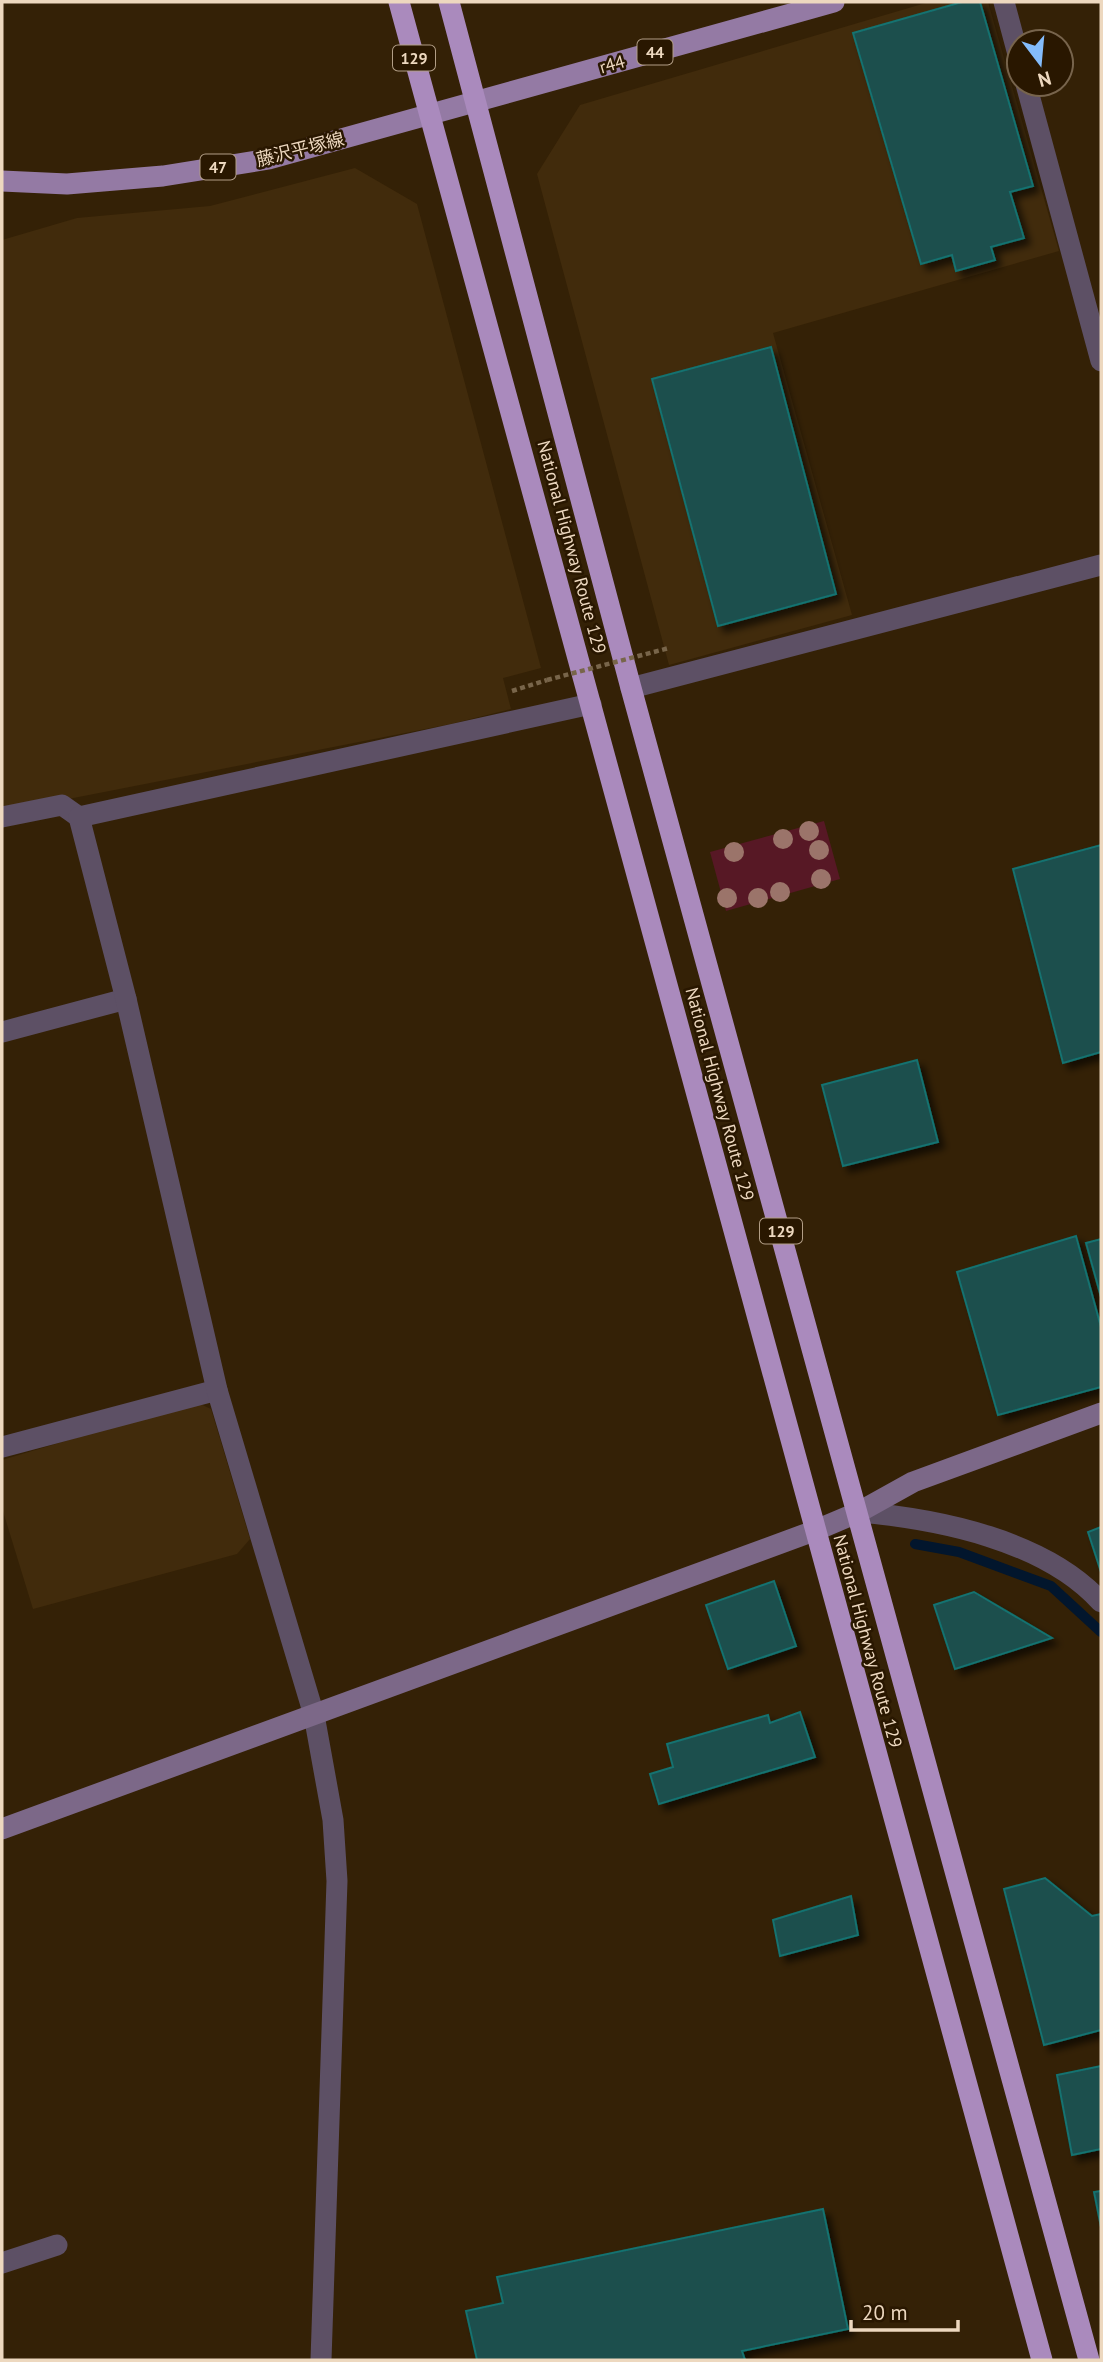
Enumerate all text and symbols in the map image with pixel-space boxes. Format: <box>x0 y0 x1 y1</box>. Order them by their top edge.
north arrow <box>1005 28 1075 98</box>
road number: 44 <box>638 40 672 64</box>
road number: 129 <box>393 46 435 71</box>
street label: r44 <box>596 49 628 79</box>
text: N <box>1035 66 1054 93</box>
street label: 藤沢平塚線 <box>254 127 346 171</box>
road number: 47 <box>200 154 235 180</box>
street label: National Highway Route 129 <box>532 438 612 656</box>
street label: National Highway Route 129 <box>680 985 760 1203</box>
road number: 129 <box>760 1218 802 1244</box>
street label: National Highway Route 129 <box>828 1532 908 1750</box>
scale bar <box>851 2288 958 2332</box>
text: 20 m <box>862 2299 908 2326</box>

